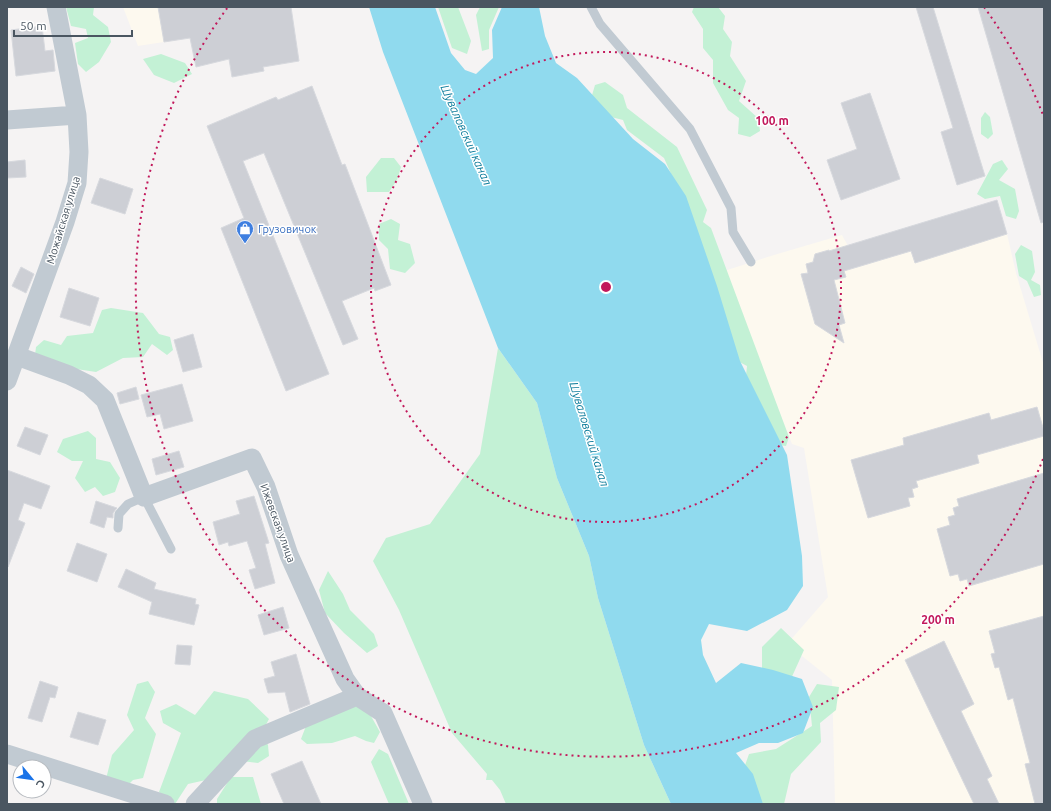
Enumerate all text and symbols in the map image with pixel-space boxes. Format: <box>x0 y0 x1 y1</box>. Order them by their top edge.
scale bar <box>14 12 132 38</box>
text: 50 m <box>20 19 47 32</box>
water label: Шуваловский канал <box>438 82 495 188</box>
text: 100 m <box>755 114 789 127</box>
street label: Можайская улица <box>44 175 82 265</box>
shop icon: Грузовичок <box>235 219 255 244</box>
place label: Грузовичок <box>258 223 317 235</box>
centre of rings <box>599 280 613 294</box>
water label: Шуваловский канал <box>567 380 612 488</box>
street label: Ижевская улица <box>258 482 298 564</box>
text: 200 m <box>921 613 955 626</box>
north arrow <box>12 759 52 799</box>
text: С <box>34 778 48 790</box>

